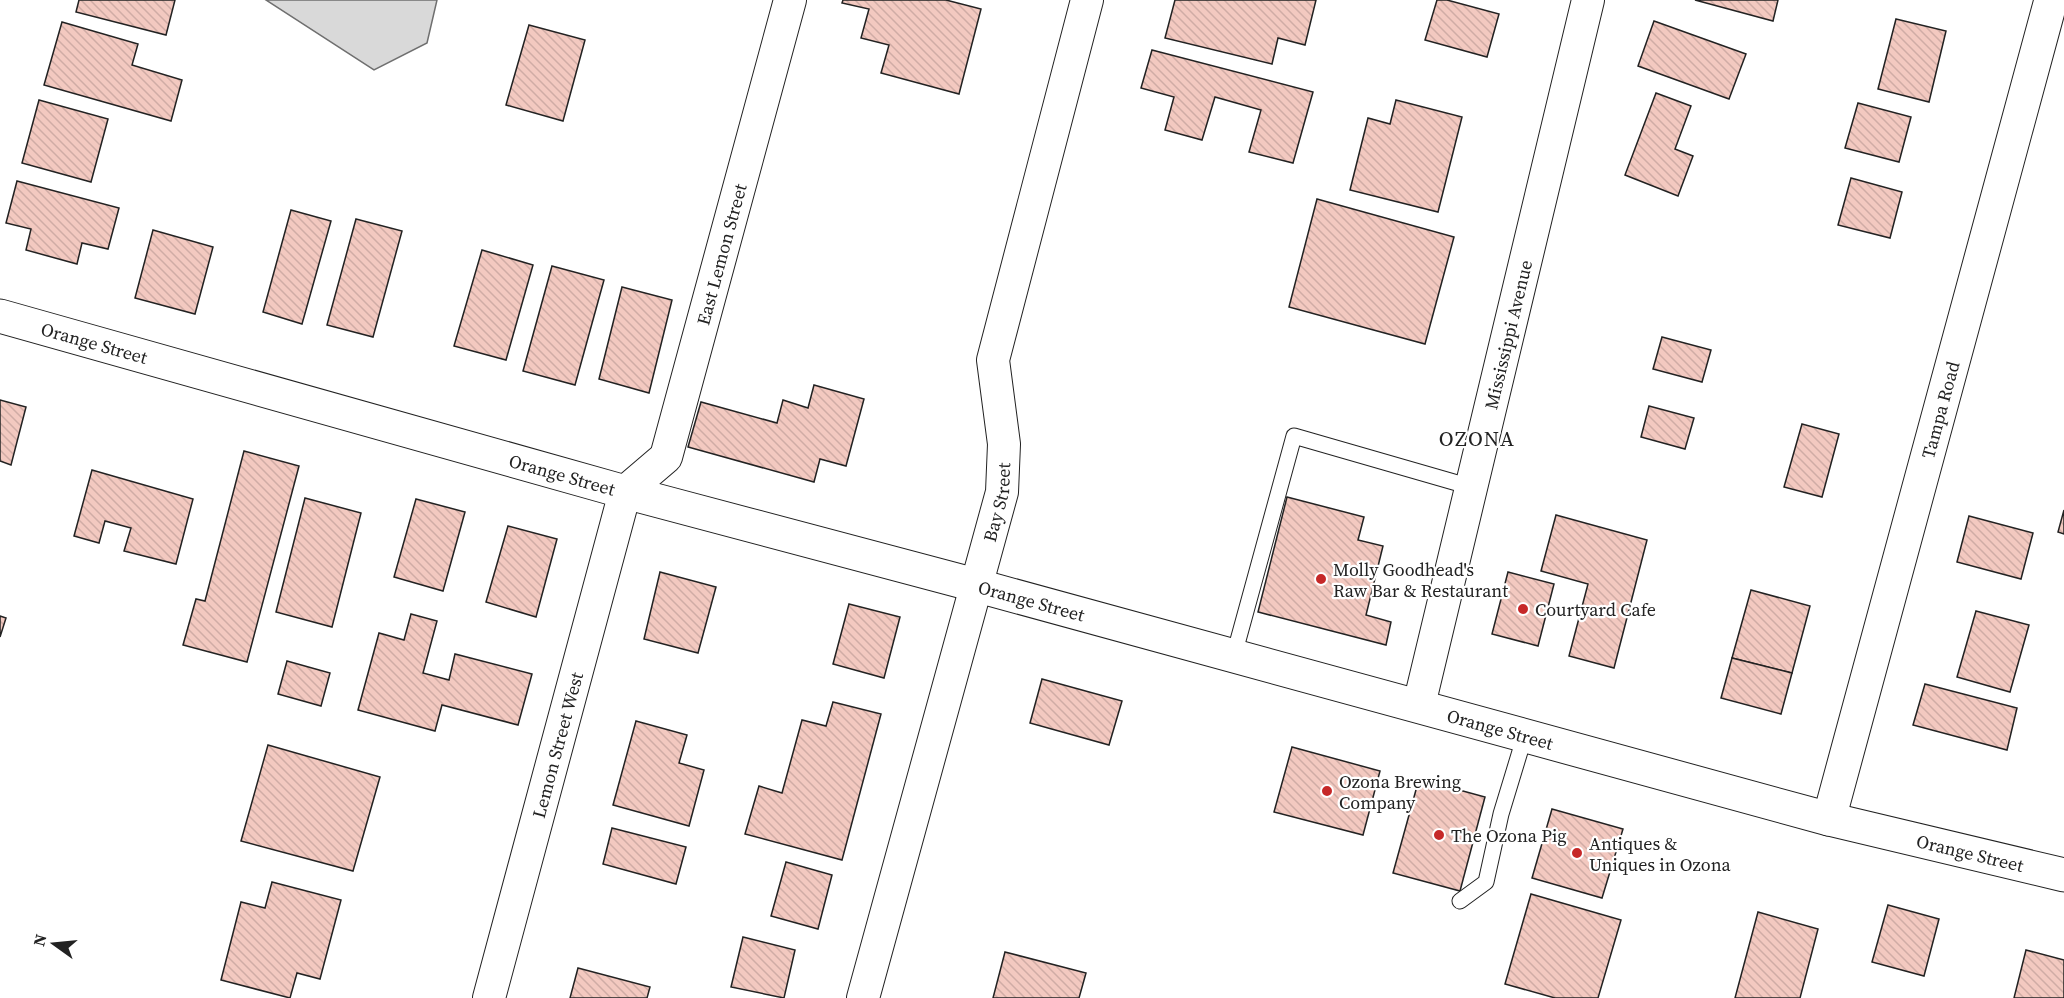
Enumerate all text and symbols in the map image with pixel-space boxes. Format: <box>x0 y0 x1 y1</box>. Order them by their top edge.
street label: East Lemon Street <box>690 181 752 328</box>
street label: Mississippi Avenue <box>1478 257 1538 412</box>
street label: Orange Street <box>38 316 150 369</box>
street label: Tampa Road <box>1915 358 1965 461</box>
district label: OZONA <box>1439 424 1515 453</box>
street label: Orange Street <box>506 447 618 501</box>
street label: Bay Street <box>976 462 1016 544</box>
place label: Molly Goodhead's Raw Bar & Restaurant <box>1333 557 1508 603</box>
marker: Molly Goodhead's Raw Bar & Restaurant <box>1314 572 1328 586</box>
street label: Orange Street <box>975 574 1088 627</box>
place label: Courtyard Cafe <box>1535 597 1656 622</box>
marker: Courtyard Cafe <box>1516 602 1530 616</box>
street label: Lemon Street West <box>525 669 589 821</box>
street label: Orange Street <box>1444 702 1556 755</box>
place label: Ozona Brewing Company <box>1339 769 1461 815</box>
marker: Ozona Brewing Company <box>1320 784 1334 798</box>
place label: The Ozona Pig <box>1451 823 1567 848</box>
marker: The Ozona Pig <box>1432 828 1446 842</box>
street label: Orange Street <box>1914 828 2026 877</box>
place label: Antiques & Uniques in Ozona <box>1589 831 1732 877</box>
marker: Antiques & Uniques in Ozona <box>1570 846 1584 860</box>
north arrow <box>24 914 84 974</box>
text: N <box>27 931 52 949</box>

